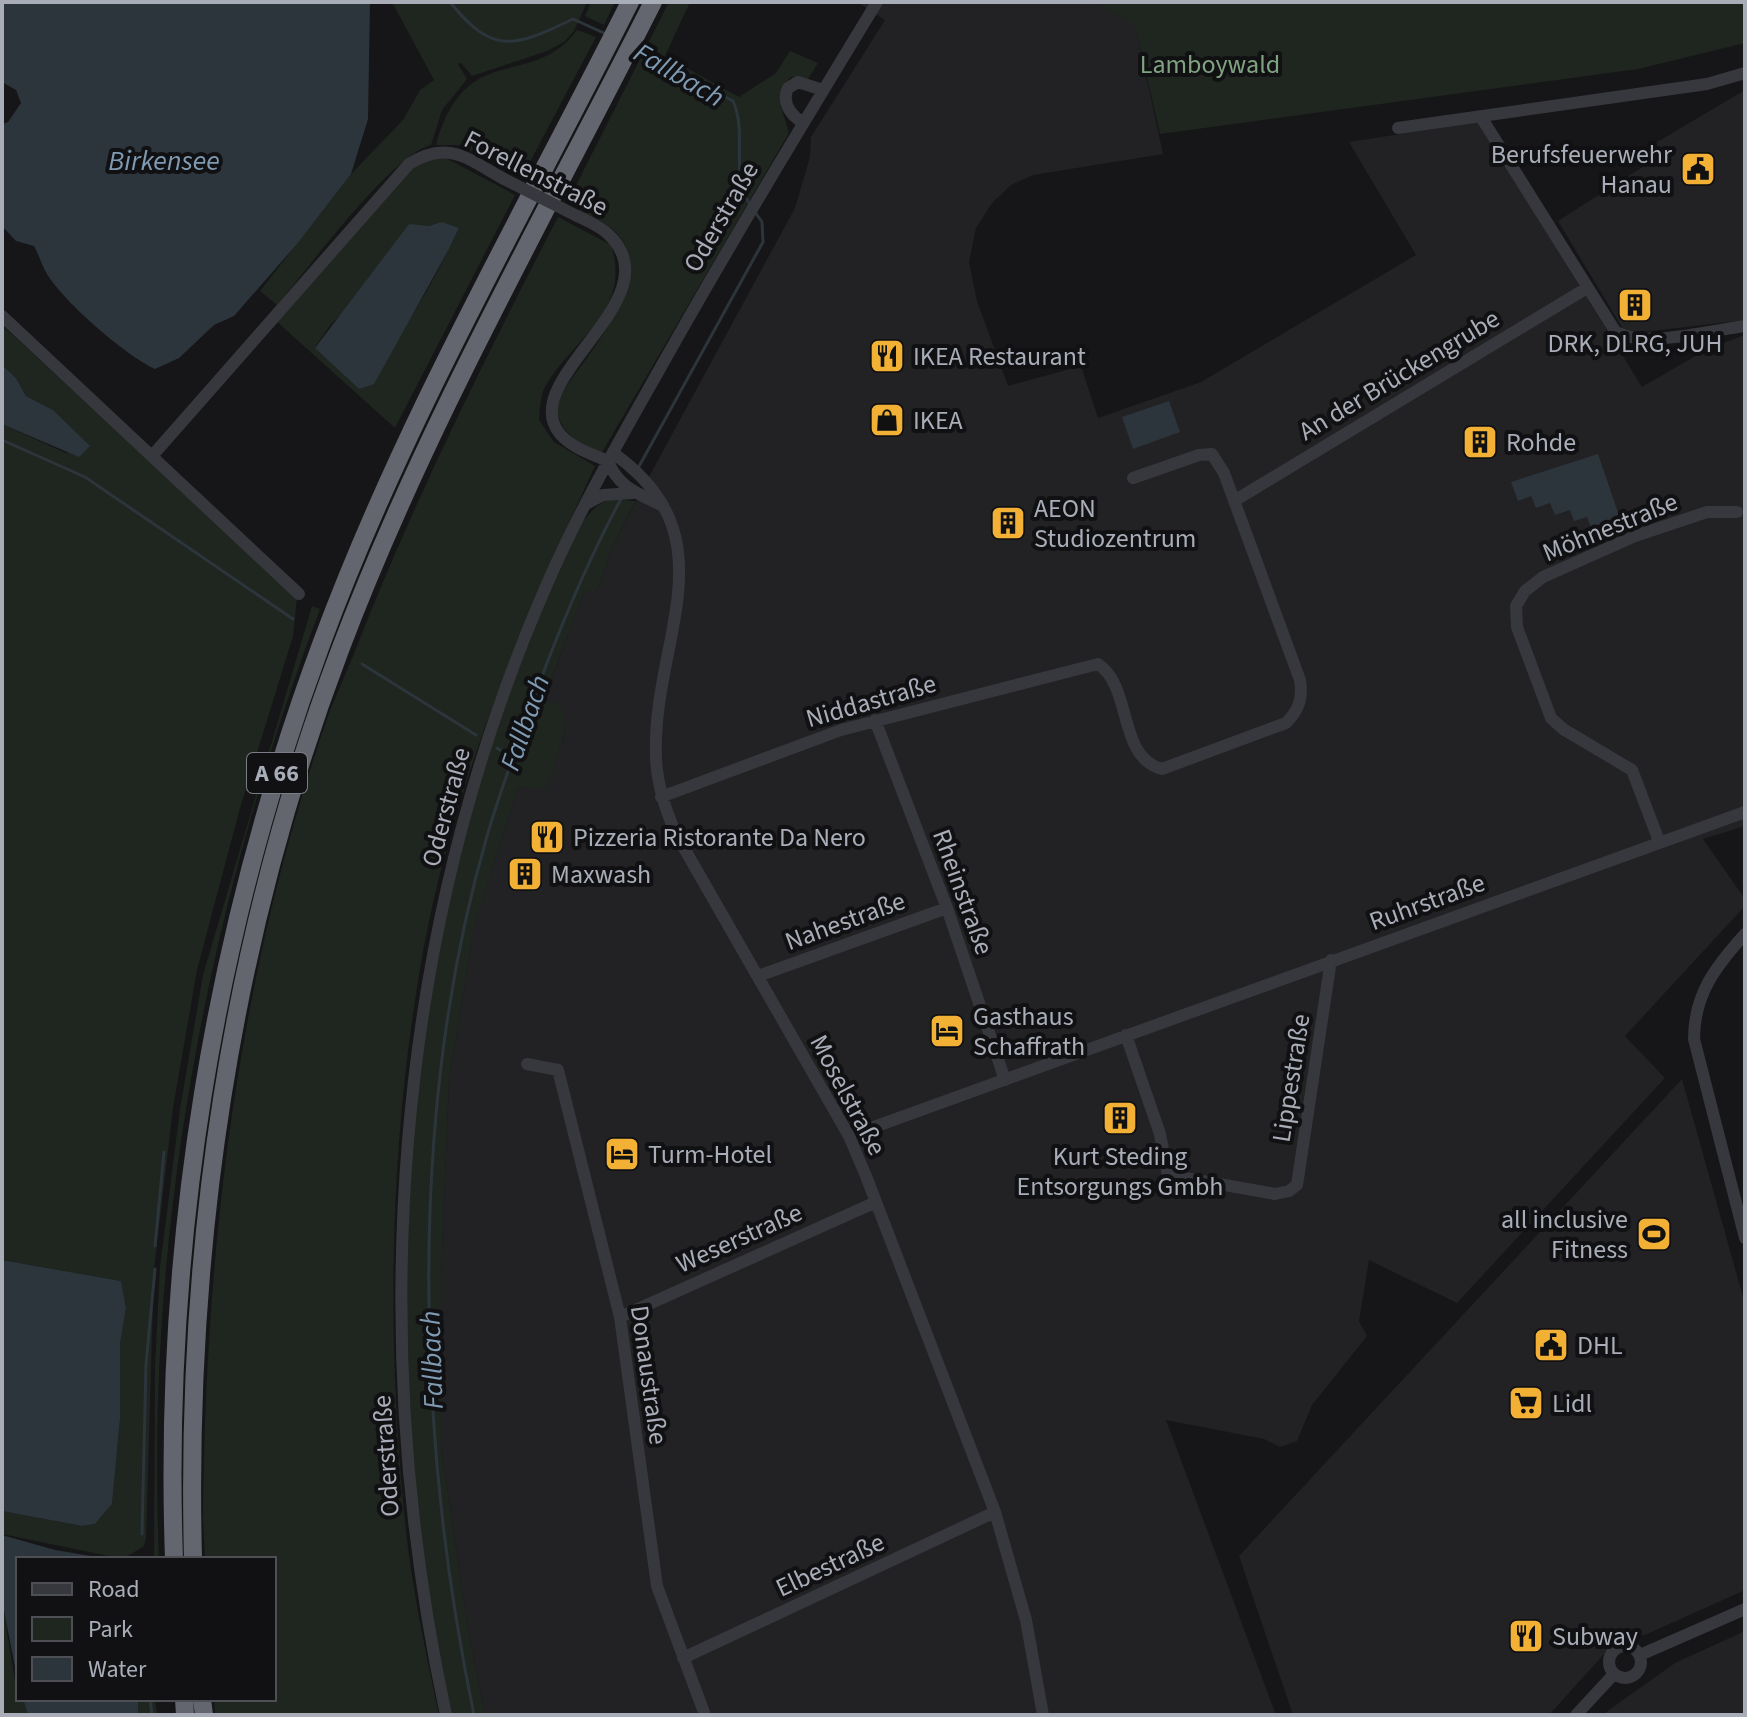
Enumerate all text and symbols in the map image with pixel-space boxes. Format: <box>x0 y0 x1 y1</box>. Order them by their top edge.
water label: Fallbach <box>626 33 732 117</box>
park label: Lamboywald <box>1140 46 1280 83</box>
street label: Forellenstraße <box>458 121 614 225</box>
place label: Berufsfeuerwehr Hanau <box>1491 136 1673 203</box>
water label: Birkensee <box>108 141 220 181</box>
public building icon: Berufsfeuerwehr Hanau <box>1679 150 1717 188</box>
street label: Oderstraße <box>674 155 768 279</box>
building icon: DRK, DLRG, JUH <box>1616 286 1654 324</box>
street label: An der Brückengrube <box>1292 300 1506 450</box>
place label: DRK, DLRG, JUH <box>1548 325 1722 362</box>
restaurant icon: IKEA Restaurant <box>868 337 906 375</box>
place label: IKEA Restaurant <box>913 338 1086 375</box>
shop icon: IKEA <box>868 401 906 439</box>
place label: IKEA <box>913 402 964 439</box>
building icon: Rohde <box>1461 423 1499 461</box>
place label: Rohde <box>1506 424 1576 461</box>
street label: Möhnestraße <box>1537 483 1683 571</box>
place label: AEON Studiozentrum <box>1034 490 1196 557</box>
building icon: AEON Studiozentrum <box>989 504 1027 542</box>
street label: Niddastraße <box>802 665 940 737</box>
water label: Fallbach <box>490 670 560 776</box>
street label: Oderstraße <box>412 743 480 871</box>
road number: A 66 <box>247 753 307 793</box>
restaurant icon: Pizzeria Ristorante Da Nero <box>528 818 566 856</box>
place label: Pizzeria Ristorante Da Nero <box>573 819 866 856</box>
street label: Rheinstraße <box>923 824 1003 960</box>
building icon: Maxwash <box>506 855 544 893</box>
place label: Maxwash <box>551 856 651 893</box>
street label: Ruhrstraße <box>1364 864 1490 940</box>
street label: Nahestraße <box>780 882 910 960</box>
place label: Gasthaus Schaffrath <box>973 998 1085 1065</box>
street label: Lippestraße <box>1263 1011 1319 1145</box>
hotel icon: Gasthaus Schaffrath <box>928 1012 966 1050</box>
street label: Moselstraße <box>801 1028 895 1162</box>
building icon: Kurt Steding Entsorgungs Gmbh <box>1101 1099 1139 1137</box>
hotel icon: Turm-Hotel <box>603 1135 641 1173</box>
place label: Turm-Hotel <box>648 1136 772 1173</box>
place label: Kurt Steding Entsorgungs Gmbh <box>1017 1138 1224 1205</box>
street label: Weserstraße <box>670 1194 808 1282</box>
place label: all inclusive Fitness <box>1501 1201 1628 1268</box>
sports icon: all inclusive Fitness <box>1635 1215 1673 1253</box>
street label: Donaustraße <box>621 1303 677 1447</box>
water label: Fallbach <box>410 1310 454 1410</box>
public building icon: DHL <box>1532 1326 1570 1364</box>
place label: DHL <box>1577 1327 1623 1364</box>
supermarket icon: Lidl <box>1507 1384 1545 1422</box>
place label: Lidl <box>1552 1385 1592 1422</box>
street label: Oderstraße <box>363 1394 409 1518</box>
street label: Elbestraße <box>770 1524 890 1606</box>
legend <box>16 1557 276 1701</box>
text: Road <box>88 1572 140 1607</box>
text: Park <box>88 1612 133 1647</box>
restaurant icon: Subway <box>1507 1617 1545 1655</box>
place label: Subway <box>1552 1618 1638 1655</box>
text: Water <box>88 1652 147 1687</box>

